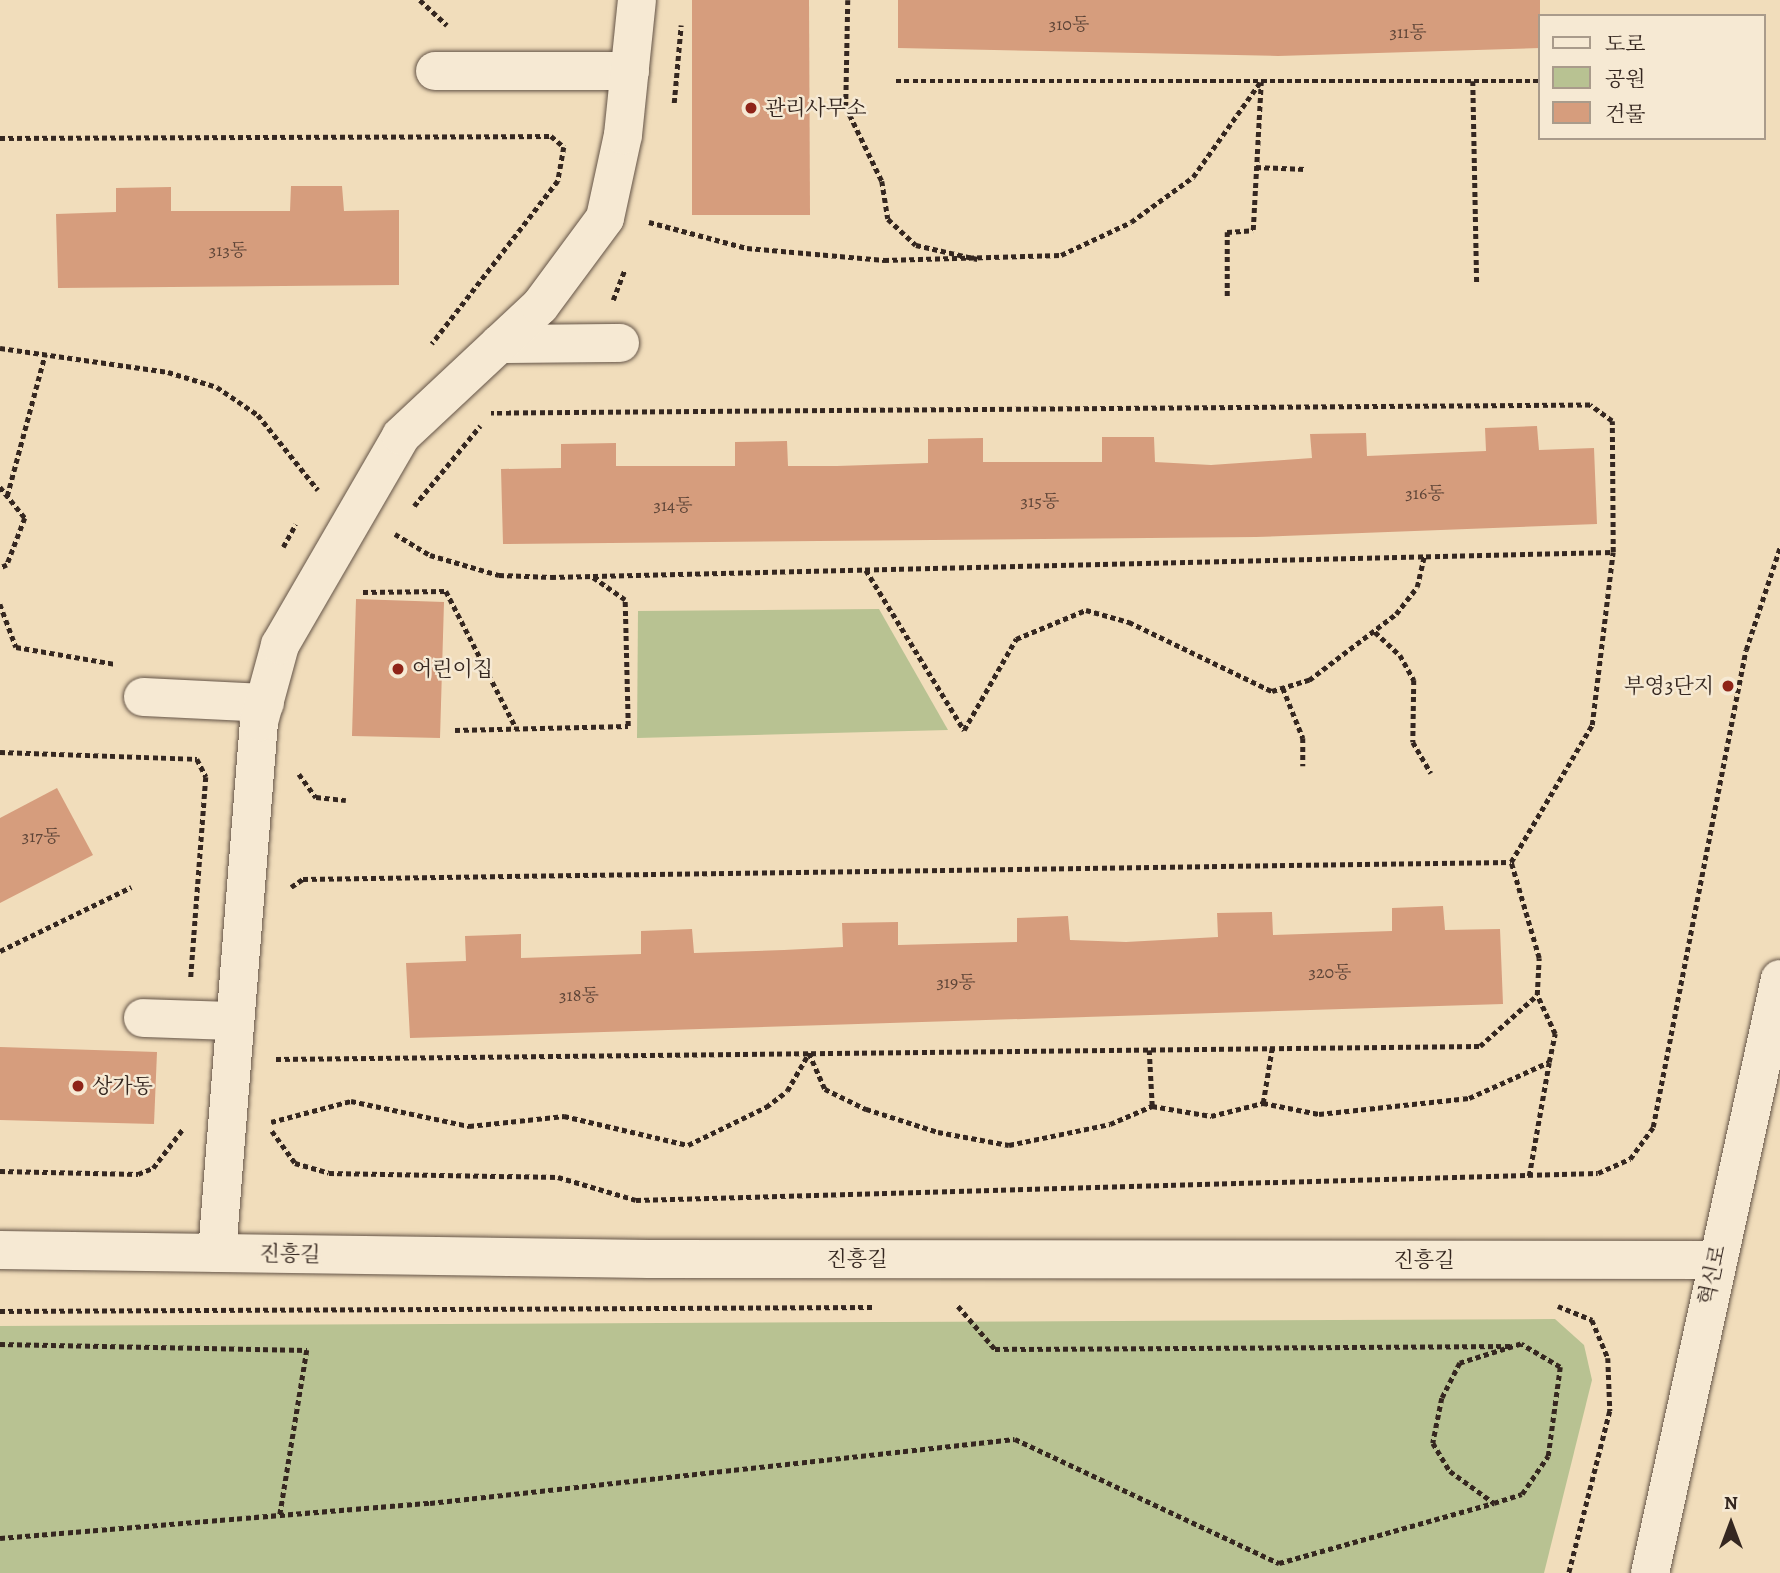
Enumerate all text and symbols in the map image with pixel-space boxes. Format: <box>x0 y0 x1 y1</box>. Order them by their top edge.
house number: 310동 <box>1049 13 1089 35</box>
legend <box>1538 14 1766 140</box>
house number: 311동 <box>1389 21 1427 43</box>
text: 도로 <box>1605 30 1646 58</box>
text: 공원 <box>1605 65 1646 93</box>
place label: 관리사무소 <box>765 95 866 121</box>
marker: 관리사무소 <box>743 100 759 116</box>
text: 건물 <box>1605 100 1646 128</box>
house number: 313동 <box>209 239 247 261</box>
house number: 316동 <box>1405 482 1445 504</box>
house number: 315동 <box>1021 490 1059 512</box>
house number: 314동 <box>653 494 693 516</box>
place label: 어린이집 <box>412 656 493 682</box>
marker: 어린이집 <box>390 661 406 677</box>
place label: 부영3단지 <box>1624 673 1714 699</box>
marker: 부영3단지 <box>1720 678 1736 694</box>
house number: 317동 <box>22 825 60 847</box>
house number: 320동 <box>1308 961 1352 983</box>
house number: 319동 <box>936 971 976 993</box>
house number: 318동 <box>559 984 599 1006</box>
place label: 상가동 <box>92 1073 153 1099</box>
marker: 상가동 <box>70 1078 86 1094</box>
street label: 진흥길 <box>259 1241 321 1267</box>
street label: 혁신로 <box>1693 1243 1731 1307</box>
street label: 진흥길 <box>827 1246 887 1272</box>
street label: 진흥길 <box>1394 1247 1454 1273</box>
north arrow <box>1696 1489 1766 1559</box>
text: N <box>1724 1490 1738 1516</box>

